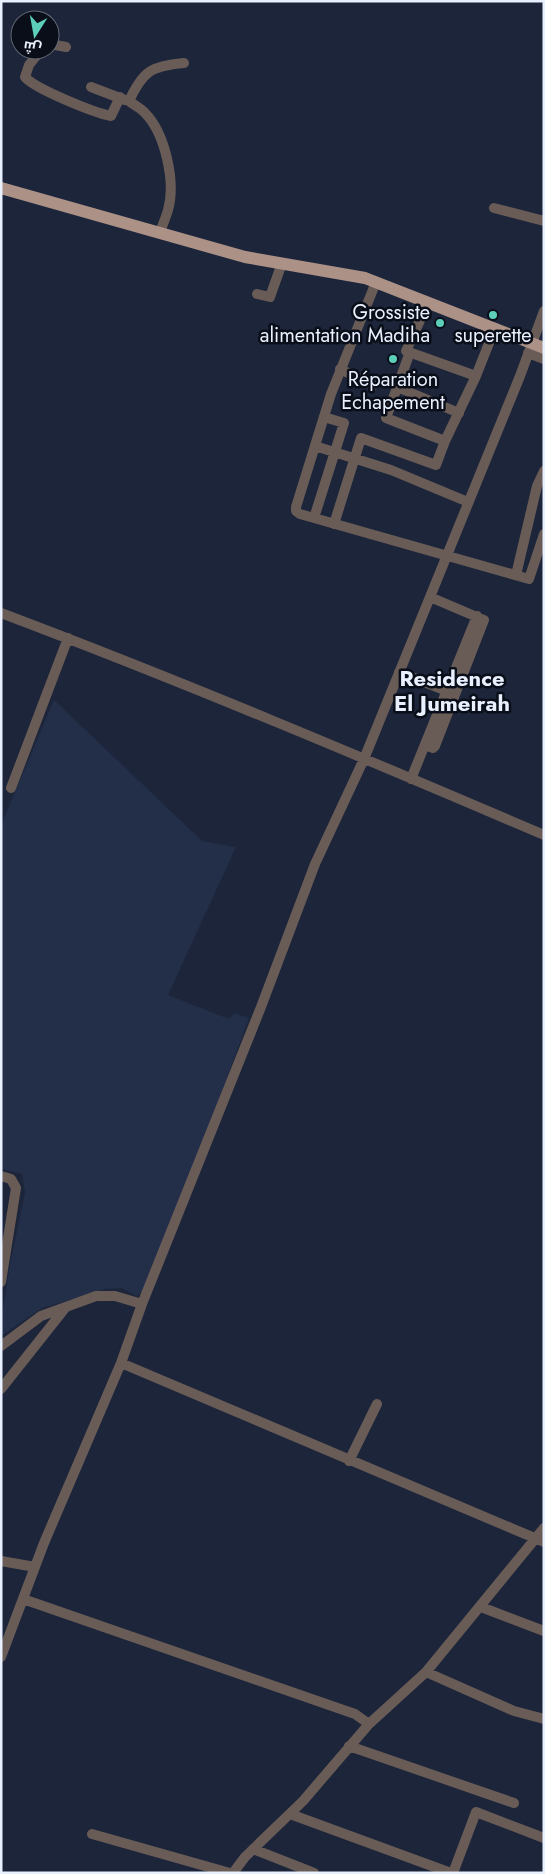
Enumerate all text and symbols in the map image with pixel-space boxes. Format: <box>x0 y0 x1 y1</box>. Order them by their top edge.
north arrow <box>10 10 60 60</box>
text: ش <box>22 36 43 59</box>
place label: Grossiste alimentation Madiha <box>260 298 430 350</box>
marker: superette <box>487 309 499 321</box>
marker: Grossiste alimentation Madiha <box>434 317 446 329</box>
place label: superette <box>454 321 532 350</box>
marker: Réparation Echapement <box>387 353 399 365</box>
place label: Réparation Echapement <box>341 365 445 417</box>
district label: Residence El Jumeirah <box>394 662 510 719</box>

